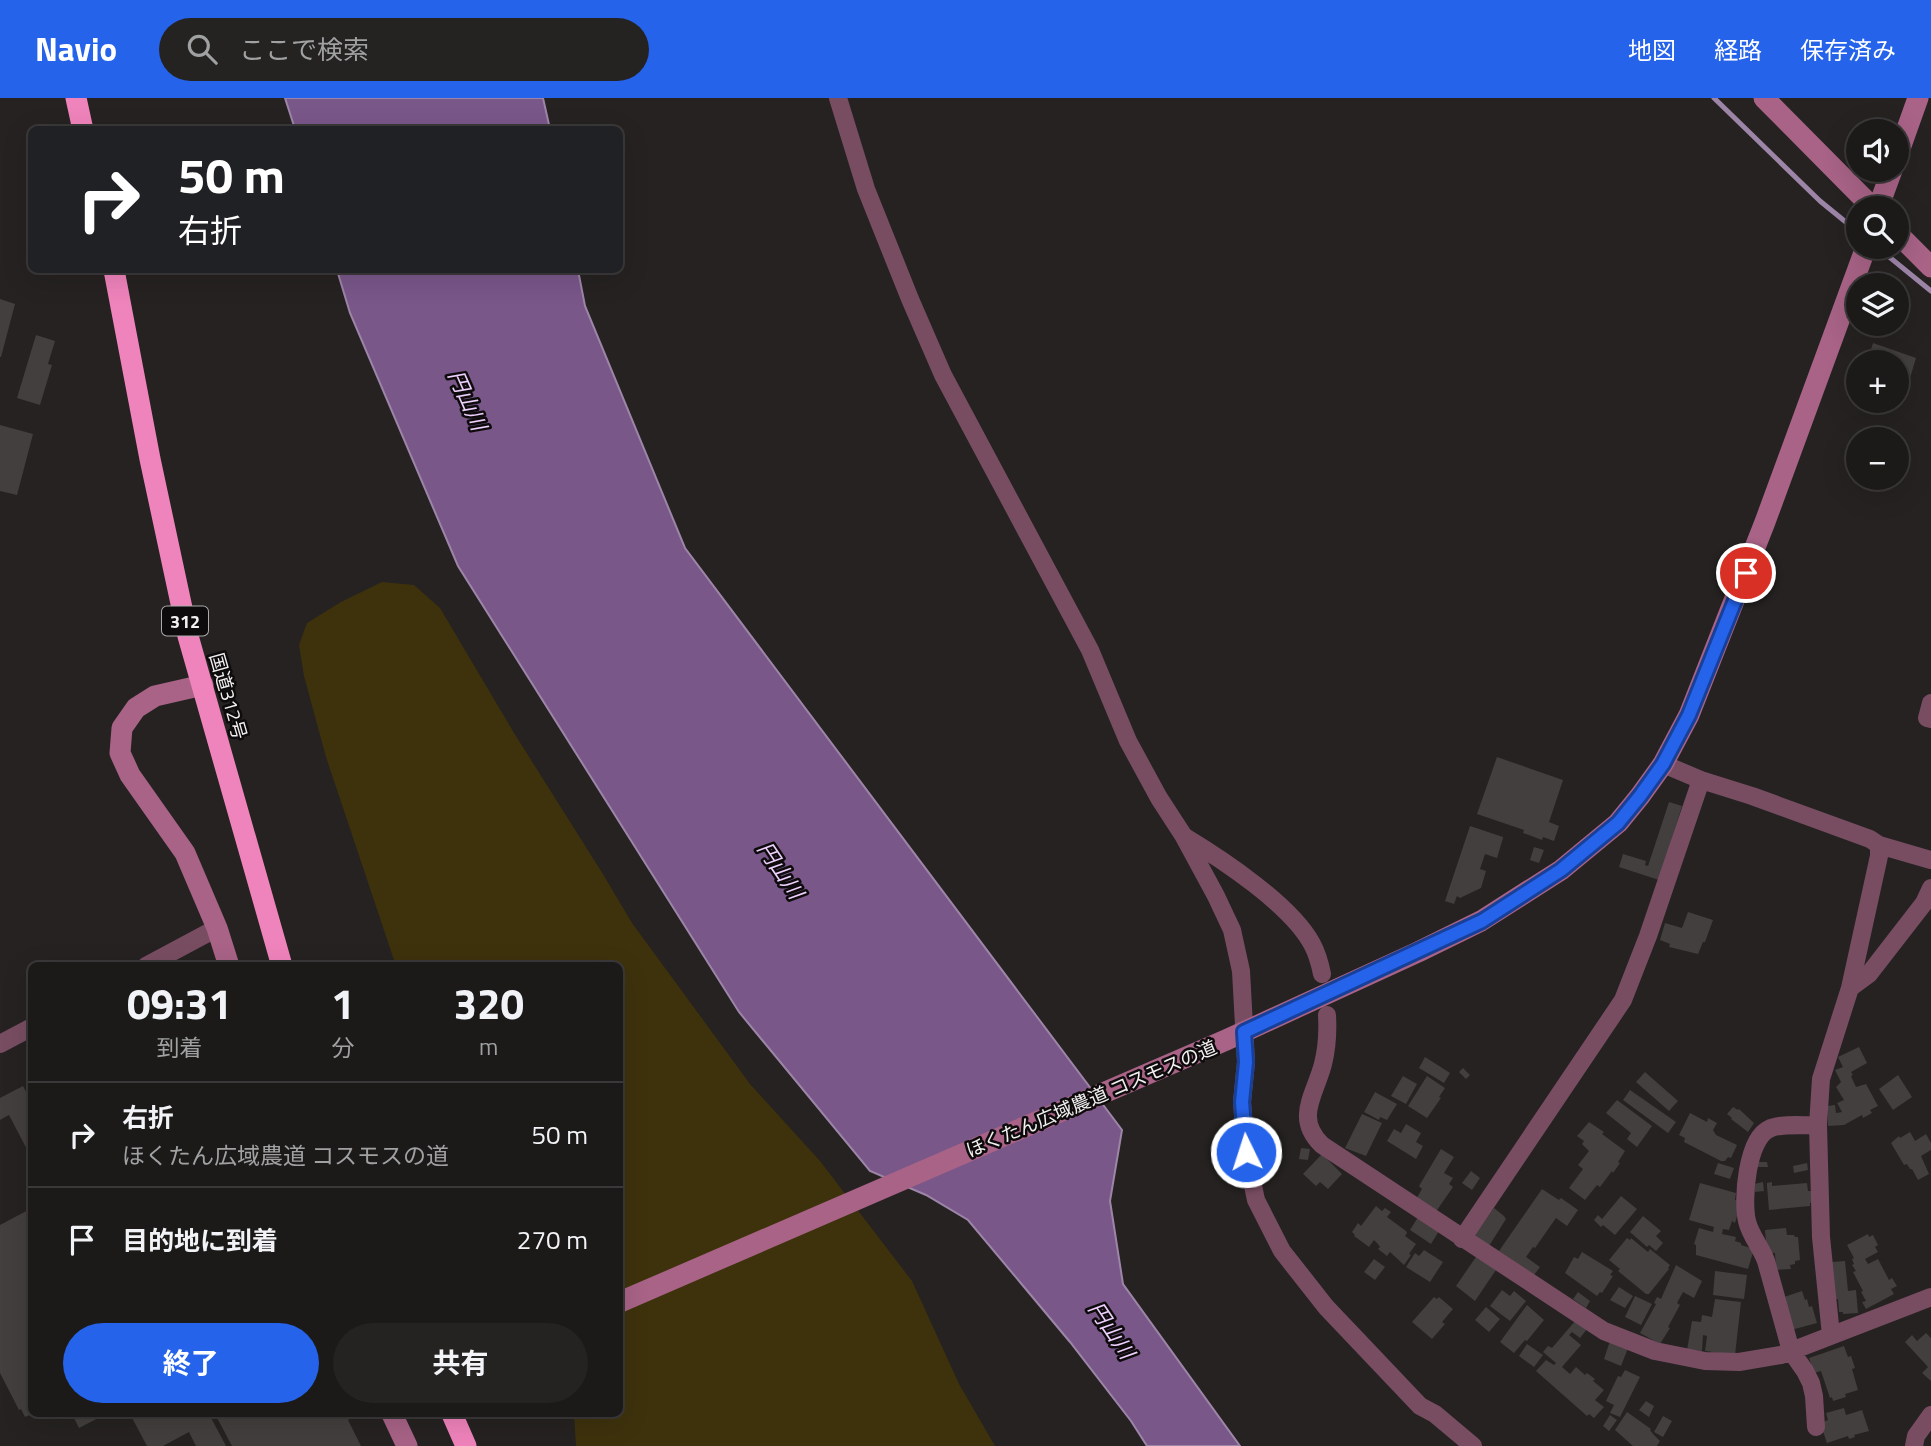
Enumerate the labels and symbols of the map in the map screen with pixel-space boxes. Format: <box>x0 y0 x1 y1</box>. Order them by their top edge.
water label: 円山川 <box>441 365 496 437</box>
pin <box>1716 543 1776 603</box>
road number: 312 <box>162 606 208 636</box>
street label: 国道312号 <box>203 649 255 743</box>
water label: 円山川 <box>750 835 813 907</box>
street label: ほくたん広域農道 コスモスの道 <box>961 1032 1221 1164</box>
position arrow <box>1209 1115 1283 1189</box>
water label: 円山川 <box>1081 1295 1144 1367</box>

